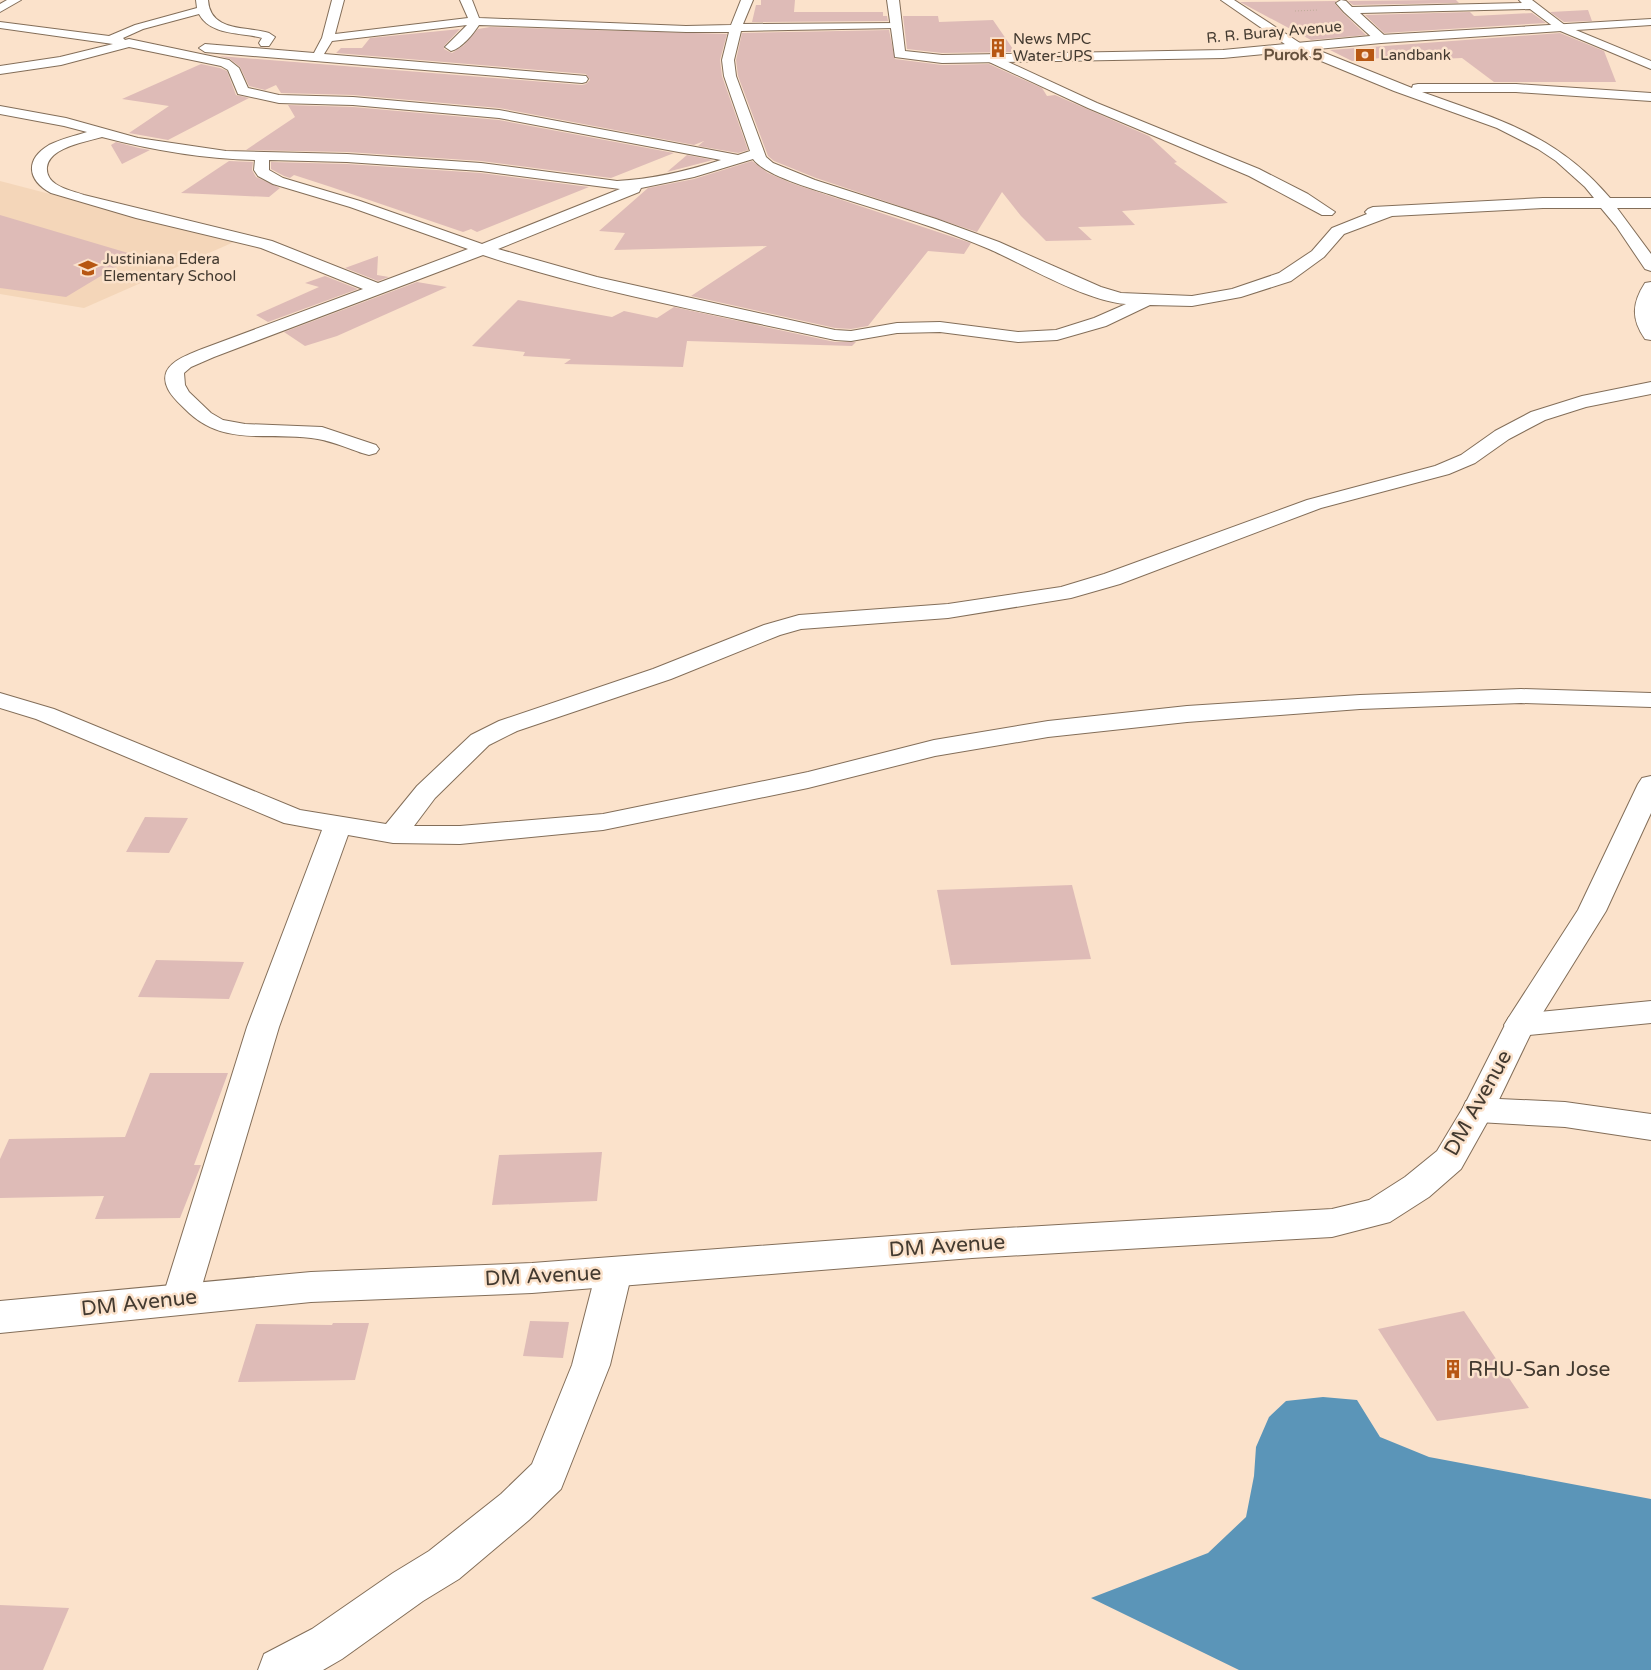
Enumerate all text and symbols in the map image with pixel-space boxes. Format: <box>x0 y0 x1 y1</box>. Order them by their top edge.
street label: R. R. Buray Avenue <box>1205 17 1343 47</box>
place label: News MPC Water-UPS <box>1013 30 1093 65</box>
building icon: News MPC Water-UPS <box>987 37 1009 59</box>
bank icon: Landbank <box>1354 44 1376 66</box>
district label: Purok 5 <box>1264 45 1322 65</box>
place label: Landbank <box>1380 46 1451 64</box>
place label: Justiniana Edera Elementary School <box>103 250 236 285</box>
school or university icon: Justiniana Edera Elementary School <box>77 257 99 279</box>
street label: DM Avenue <box>1439 1046 1517 1160</box>
street label: DM Avenue <box>888 1229 1006 1263</box>
street label: DM Avenue <box>484 1260 602 1292</box>
street label: DM Avenue <box>80 1284 198 1322</box>
place label: RHU-San Jose <box>1468 1357 1611 1382</box>
building icon: RHU-San Jose <box>1442 1358 1464 1380</box>

